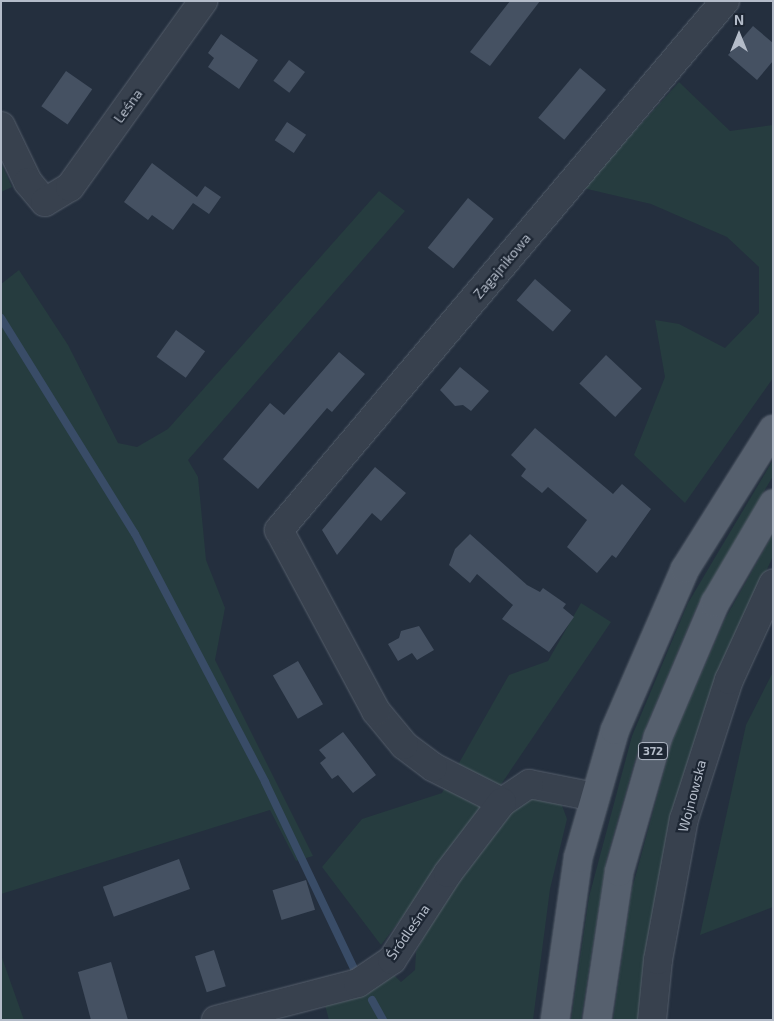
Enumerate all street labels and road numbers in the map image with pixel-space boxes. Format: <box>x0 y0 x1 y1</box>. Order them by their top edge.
street label: Leśna <box>110 86 146 126</box>
street label: Zagajnikowa <box>470 230 534 302</box>
road number: 372 <box>637 741 669 760</box>
street label: Wojnowska <box>674 758 710 834</box>
street label: Śródleśna <box>383 901 433 963</box>

